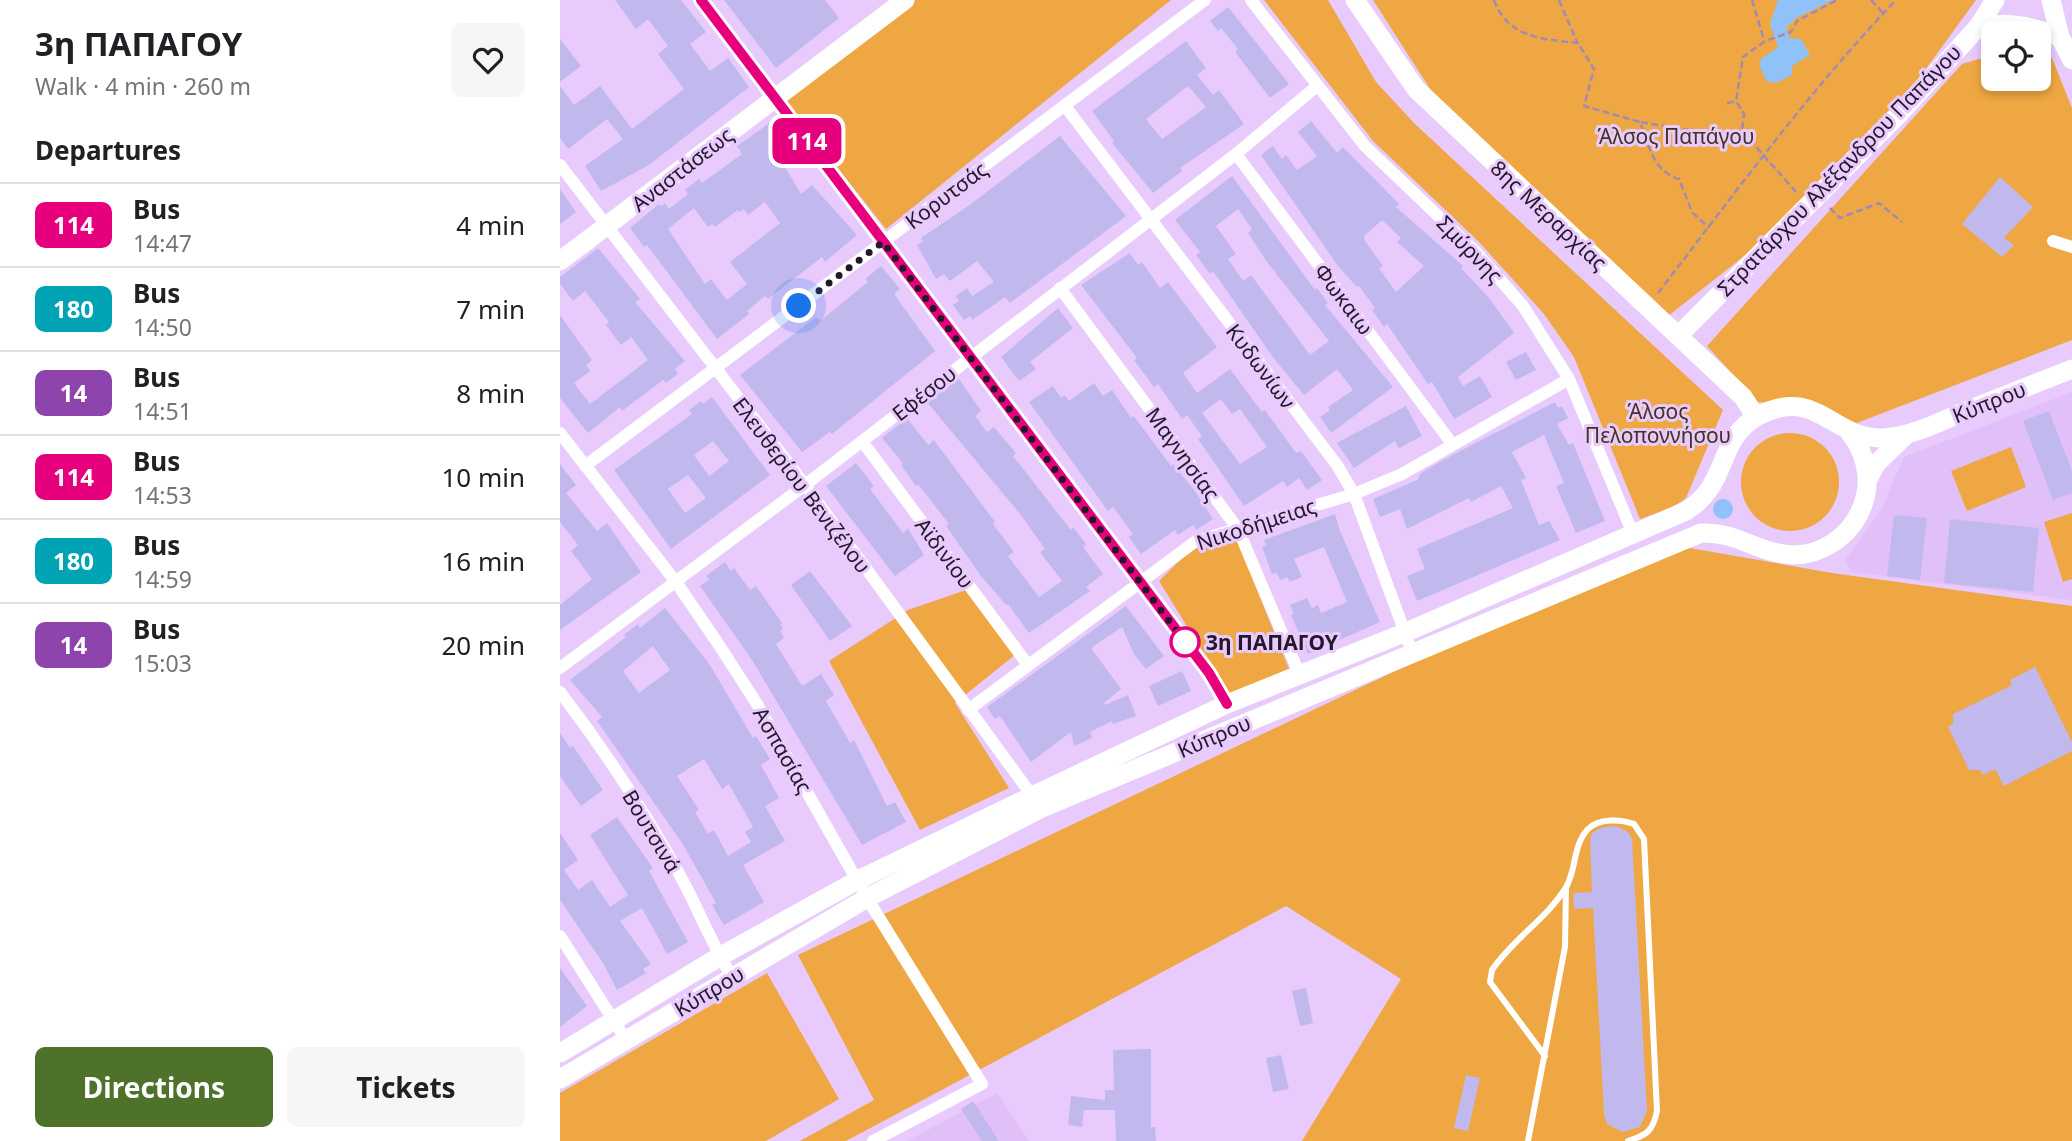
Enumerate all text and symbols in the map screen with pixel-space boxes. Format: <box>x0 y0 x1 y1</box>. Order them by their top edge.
text: 3η ΠΑΠΑΓΟΥ <box>35 21 242 66</box>
map controls <box>1981 21 2051 91</box>
button: locate <box>1981 21 2051 91</box>
button: heart <box>451 23 525 97</box>
street label: Στρατάρχου Αλέξανδρου Παπάγου <box>1711 38 1967 302</box>
text: Walk · 4 min · 260 m <box>35 70 251 102</box>
line badge: 114 <box>767 118 847 164</box>
street label: Αναστάσεως <box>625 121 739 217</box>
park label: Άλσος Παπάγου <box>1597 122 1755 150</box>
text: 114 <box>786 124 828 157</box>
text: Departures <box>35 132 181 168</box>
street label: 8ης Μεραρχίας <box>1485 154 1613 276</box>
street label: Κορυτσάς <box>899 155 993 235</box>
text: Bus <box>133 191 180 227</box>
text: 4 min <box>456 207 525 243</box>
text: 114 <box>53 208 94 241</box>
street label: Σμύρνης <box>1431 209 1509 289</box>
text: 14:47 <box>133 227 192 259</box>
street label: Φωκαιω <box>1308 258 1380 340</box>
text: Bus <box>133 275 180 311</box>
your location <box>781 288 816 323</box>
text: 7 min <box>456 291 525 327</box>
text: 180 <box>53 292 94 325</box>
text: 14:50 <box>133 311 192 343</box>
street label: Κυδωνίων <box>1220 318 1302 414</box>
text: Bus <box>133 359 180 395</box>
street label: Εφέσου <box>886 359 962 427</box>
text: 8 min <box>456 375 525 411</box>
street label: Κύπρου <box>1948 375 2030 429</box>
text: 14 <box>60 376 87 409</box>
street label: Ελευθερίου Βενιζέλου <box>727 391 877 579</box>
text: 14:51 <box>133 395 192 427</box>
park label: Άλσος Πελοποννήσου <box>1585 397 1731 449</box>
street label: Μαγνησίας <box>1140 402 1226 506</box>
text: Bus <box>133 443 180 479</box>
text: 10 min <box>441 459 525 495</box>
text: 114 <box>53 460 94 493</box>
text: 14:53 <box>133 479 192 511</box>
street label: Νικοδήμειας <box>1193 491 1319 557</box>
street label: Αϊδινίου <box>909 512 981 594</box>
text: Bus <box>133 527 180 563</box>
text: 16 min <box>441 543 525 579</box>
text: 180 <box>53 544 94 577</box>
text: 14:59 <box>133 563 192 595</box>
text: Bus <box>133 611 180 647</box>
text: 20 min <box>441 627 525 663</box>
marker: 3η ΠΑΠΑΓΟΥ <box>1170 627 1200 657</box>
text: 14 <box>60 628 87 661</box>
place label: 3η ΠΑΠΑΓΟΥ <box>1206 628 1339 656</box>
text: 15:03 <box>133 647 192 679</box>
street label: Ασπασίας <box>747 702 819 798</box>
street label: Κύπρου <box>1173 708 1255 764</box>
street label: Βουτσινά <box>616 784 688 878</box>
street label: Κύπρου <box>669 959 749 1023</box>
button: Directions <box>35 1047 273 1127</box>
button: Tickets <box>287 1047 525 1127</box>

